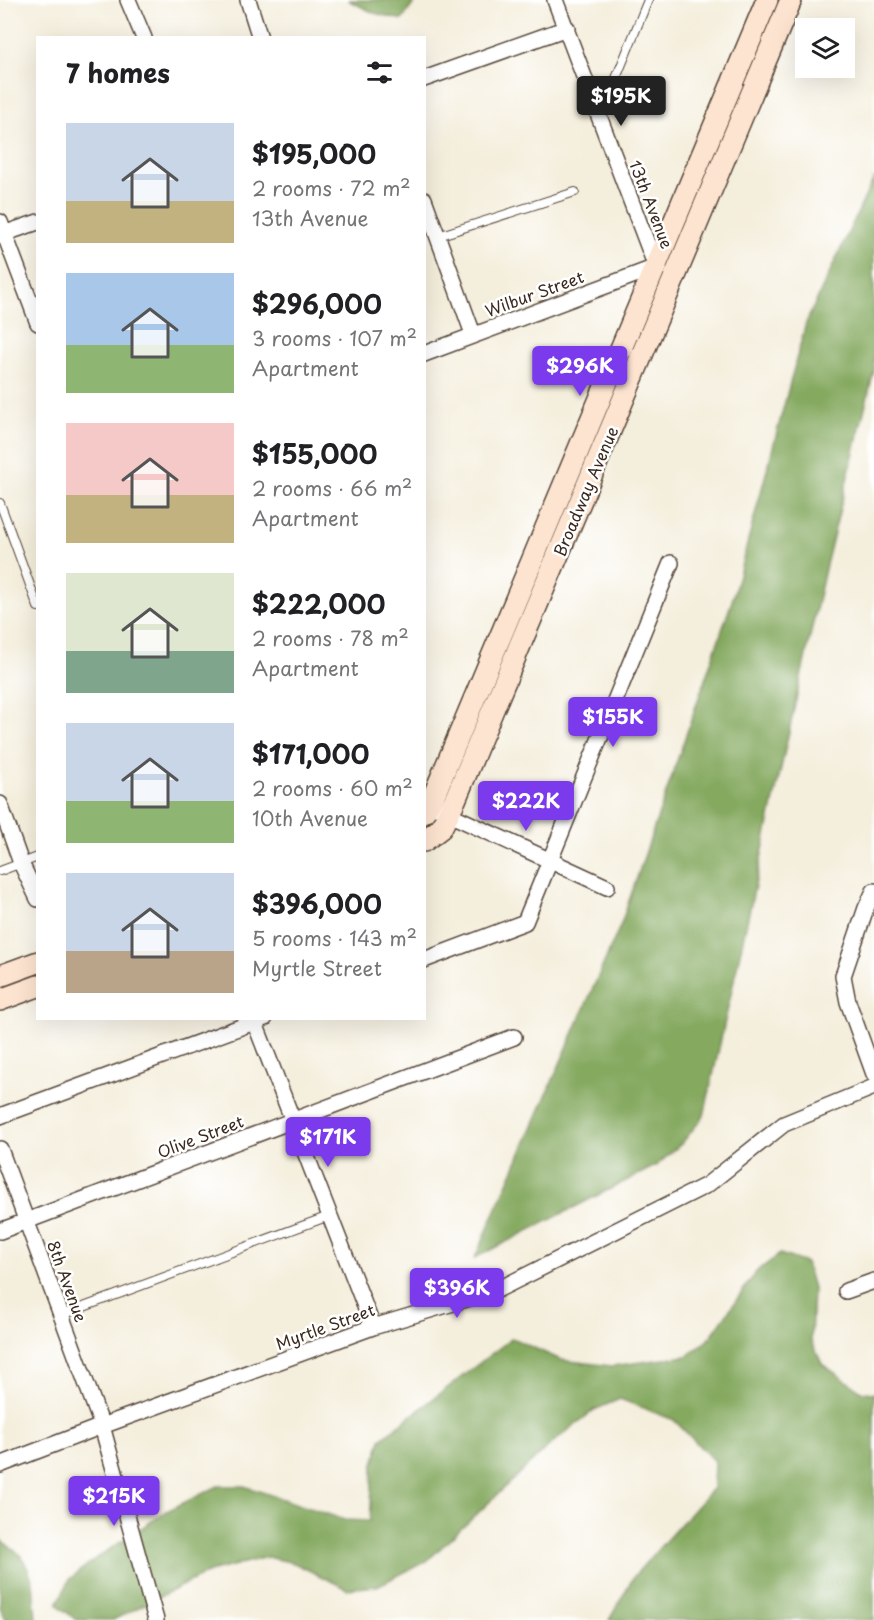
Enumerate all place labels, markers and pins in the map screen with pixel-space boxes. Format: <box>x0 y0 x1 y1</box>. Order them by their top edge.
pin: $195K <box>579 76 663 127</box>
pin: $296K <box>538 346 622 397</box>
pin: $155K <box>571 697 655 748</box>
pin: $222K <box>484 781 568 832</box>
pin: $171K <box>286 1117 370 1168</box>
pin: $396K <box>415 1268 499 1319</box>
pin: $215K <box>72 1476 156 1527</box>

